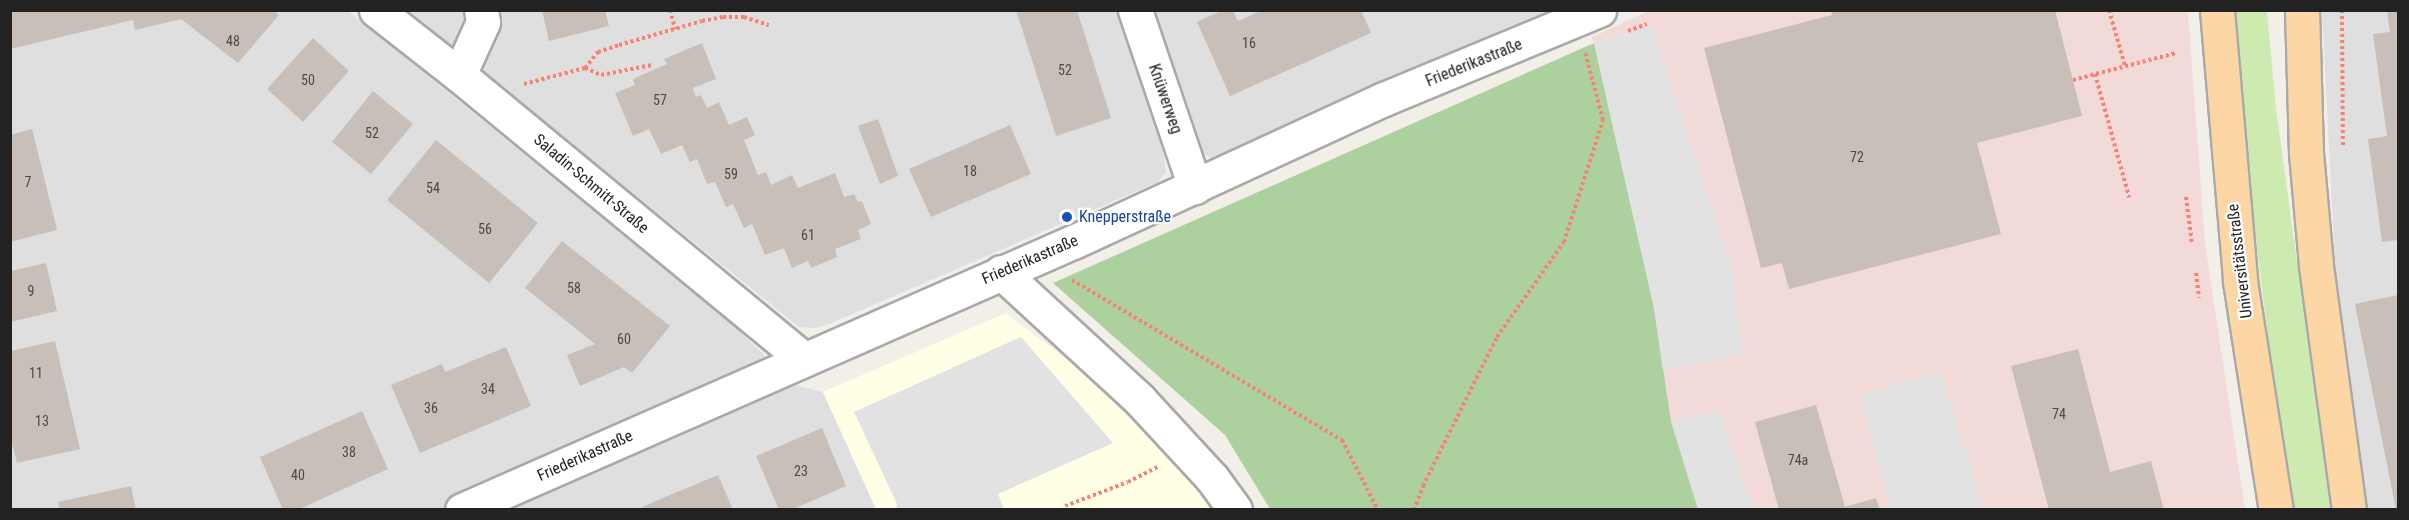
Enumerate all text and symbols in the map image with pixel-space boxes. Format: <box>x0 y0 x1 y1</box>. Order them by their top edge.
house number: 48 <box>226 33 240 49</box>
house number: 16 <box>1242 35 1256 51</box>
street label: Friederikastraße <box>1423 35 1525 91</box>
street label: Knüwerweg <box>1144 61 1186 137</box>
house number: 52 <box>1058 62 1072 78</box>
house number: 50 <box>301 72 315 88</box>
house number: 57 <box>653 92 667 108</box>
house number: 52 <box>365 125 379 141</box>
street label: Saladin-Schmitt-Straße <box>530 130 652 238</box>
house number: 72 <box>1850 149 1864 165</box>
house number: 18 <box>963 163 977 179</box>
house number: 59 <box>724 166 738 182</box>
house number: 7 <box>25 174 31 190</box>
house number: 54 <box>426 180 440 196</box>
street label: Universitätsstraße <box>2223 203 2257 319</box>
place label: Knepperstraße <box>1079 207 1171 227</box>
marker: Knepperstraße <box>1060 210 1074 224</box>
house number: 56 <box>478 221 492 237</box>
house number: 61 <box>801 227 815 243</box>
street label: Friederikastraße <box>979 231 1081 289</box>
house number: 58 <box>567 280 581 296</box>
house number: 9 <box>28 283 34 299</box>
house number: 60 <box>617 331 631 347</box>
house number: 11 <box>29 365 43 381</box>
house number: 34 <box>481 381 495 397</box>
house number: 36 <box>424 400 438 416</box>
house number: 74 <box>2052 406 2066 422</box>
house number: 13 <box>35 413 49 429</box>
street label: Friederikastraße <box>534 426 636 486</box>
house number: 38 <box>342 444 356 460</box>
house number: 74a <box>1788 452 1808 468</box>
house number: 23 <box>794 463 808 479</box>
house number: 40 <box>291 467 305 483</box>

